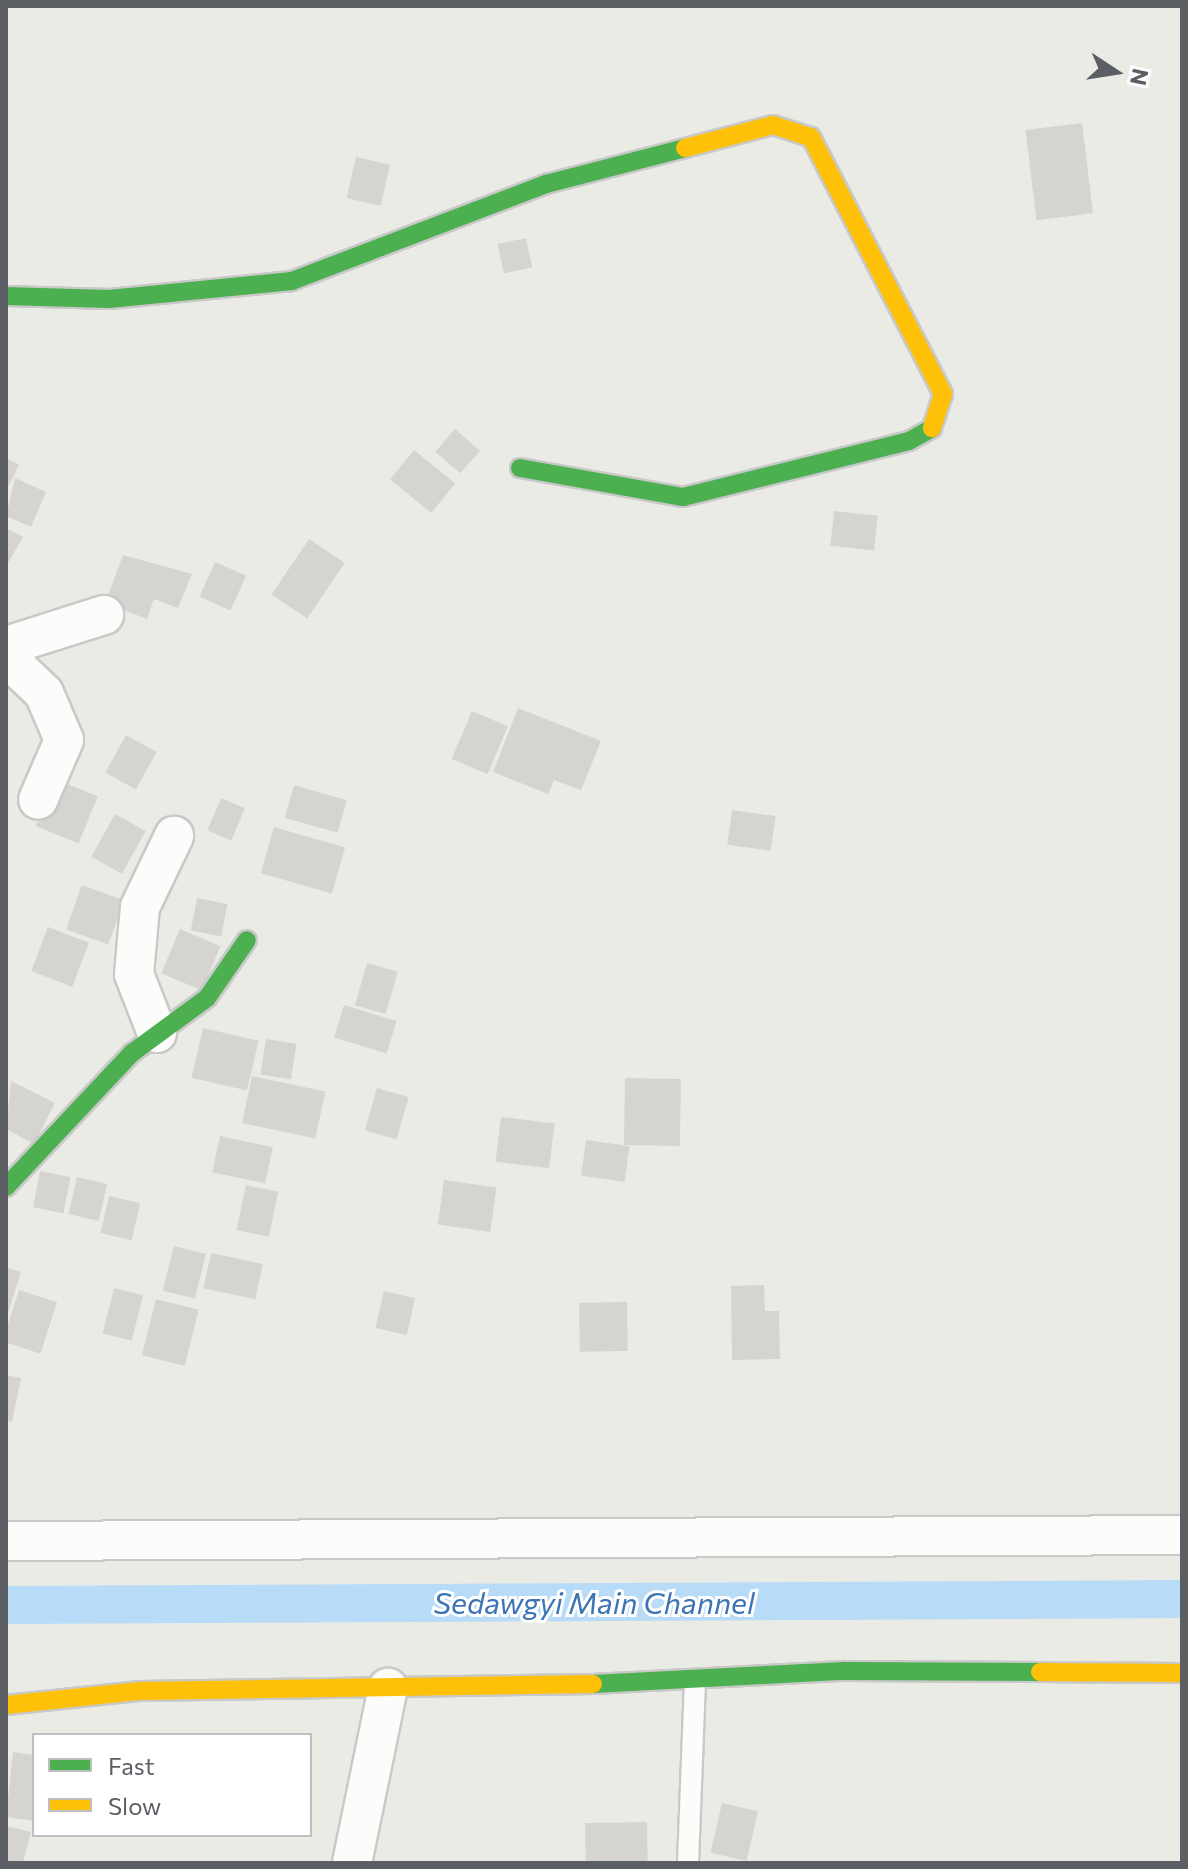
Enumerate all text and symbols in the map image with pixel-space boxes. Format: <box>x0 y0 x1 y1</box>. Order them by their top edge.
north arrow <box>1076 32 1156 112</box>
text: N <box>1125 66 1155 88</box>
water label: Sedawgyi Main Channel <box>433 1584 755 1620</box>
legend <box>32 1733 312 1837</box>
text: Fast <box>108 1751 155 1780</box>
text: Slow <box>108 1791 161 1820</box>

